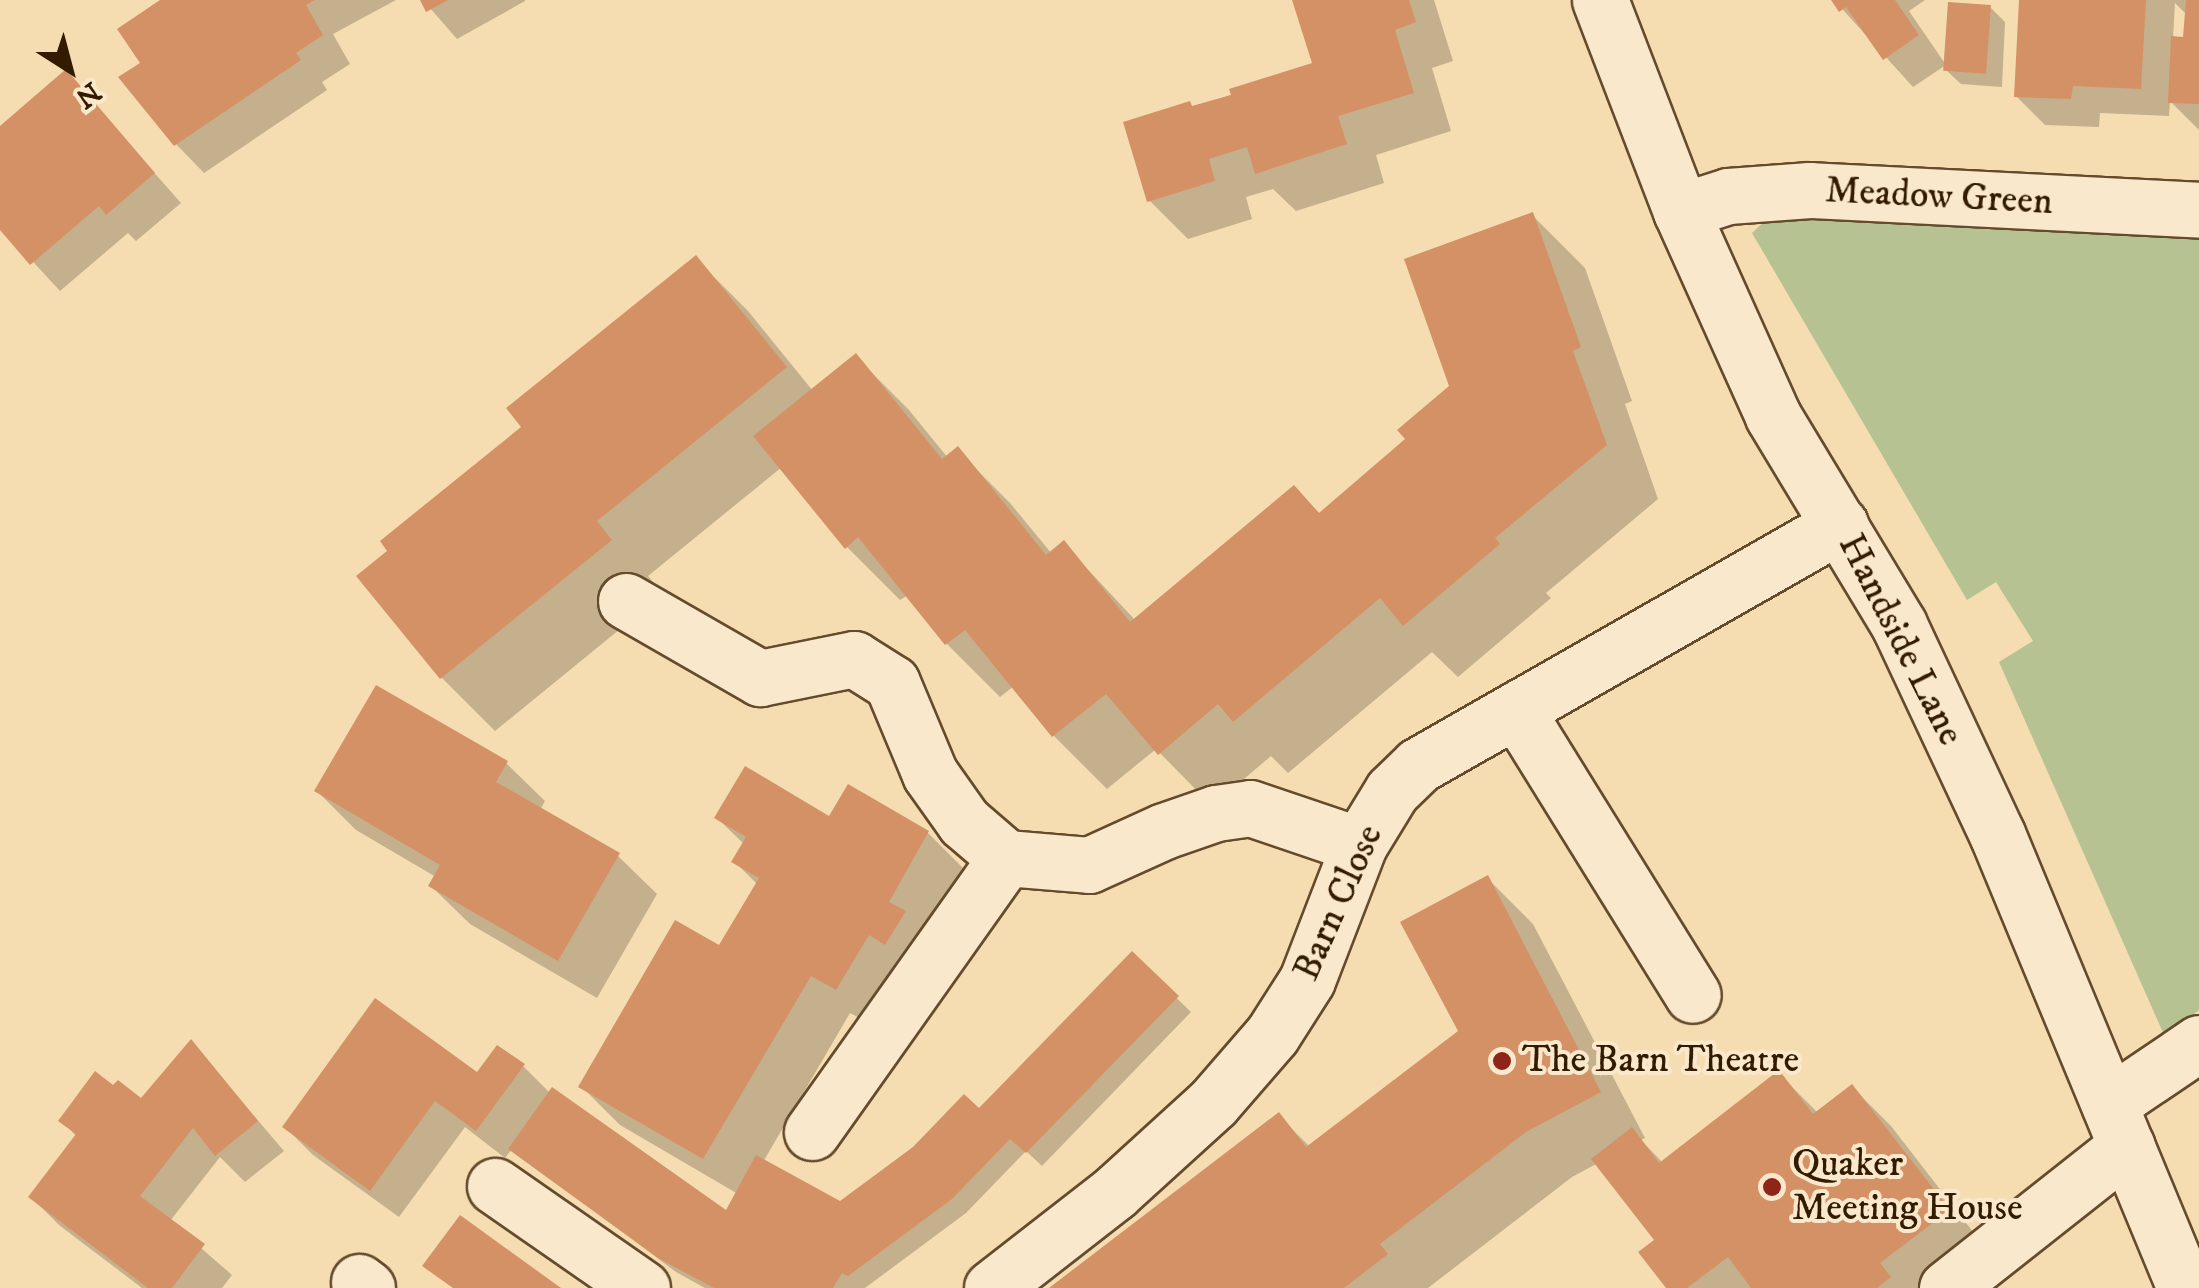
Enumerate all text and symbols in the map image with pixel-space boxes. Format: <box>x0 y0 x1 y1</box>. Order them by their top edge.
north arrow <box>20 20 120 120</box>
text: N <box>68 74 108 116</box>
street label: Meadow Green <box>1824 168 2054 226</box>
street label: Handside Lane <box>1827 527 1973 753</box>
street label: Barn Close <box>1284 818 1394 988</box>
place label: The Barn Theatre <box>1522 1038 1799 1084</box>
marker: The Barn Theatre <box>1491 1050 1513 1072</box>
place label: Quaker Meeting House <box>1792 1142 2023 1232</box>
marker: Quaker Meeting House <box>1761 1176 1783 1198</box>

